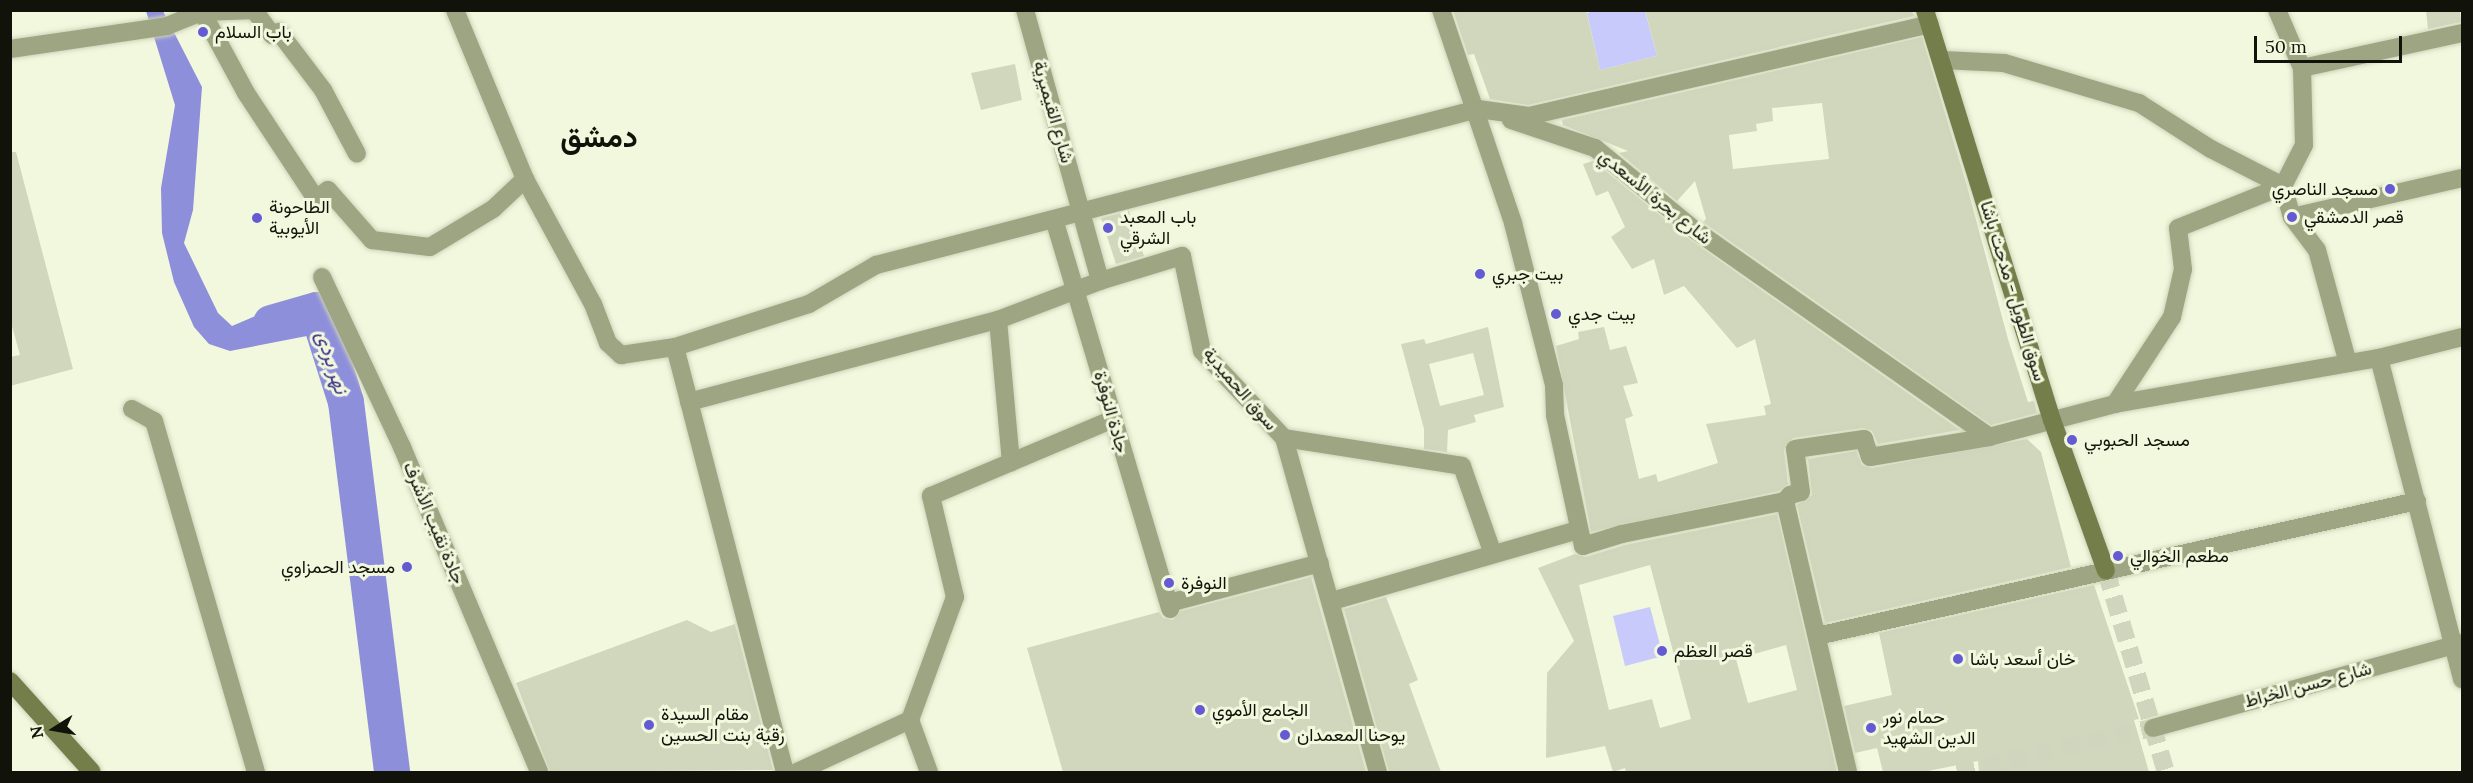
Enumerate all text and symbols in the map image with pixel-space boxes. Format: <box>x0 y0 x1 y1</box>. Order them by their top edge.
place label: باب السلام <box>215 21 292 43</box>
scale bar <box>2257 24 2406 62</box>
marker: باب السلام <box>196 25 210 39</box>
text: 50 m <box>2265 35 2307 58</box>
street label: شارع القيميرية <box>1028 58 1078 166</box>
district label: دمشق <box>560 118 638 154</box>
street label: شارع بحرة الأسعدي <box>1594 145 1716 249</box>
place label: مسجد الناصري <box>2272 178 2378 200</box>
marker: مسجد الناصري <box>2383 182 2397 196</box>
place label: الطاحونة الأيوبية <box>269 197 330 240</box>
street label: سوق الطويل - مدحت باشا <box>1975 198 2051 384</box>
place label: قصر الدمشقي <box>2304 206 2404 228</box>
place label: باب المعبد الشرقي <box>1120 207 1196 250</box>
marker: قصر الدمشقي <box>2285 210 2299 224</box>
marker: الطاحونة الأيوبية <box>250 211 264 225</box>
marker: باب المعبد الشرقي <box>1101 221 1115 235</box>
place label: بيت جبري <box>1492 263 1563 285</box>
marker: بيت جبري <box>1473 267 1487 281</box>
place label: بيت جدي <box>1568 303 1636 325</box>
marker: بيت جدي <box>1549 307 1563 321</box>
water label: نهر بردى <box>312 328 354 396</box>
street label: سوق الحميدية <box>1198 343 1282 435</box>
street label: جادة النوفرة <box>1089 369 1133 455</box>
place label: مسجد الحبوبي <box>2084 429 2190 451</box>
marker: مسجد الحبوبي <box>2065 433 2079 447</box>
street label: جادة نقيب الأشرف <box>399 459 469 587</box>
place label: مطعم الخوالي <box>2130 545 2229 567</box>
marker: مطعم الخوالي <box>2111 549 2125 563</box>
place label: مسجد الحمزاوي <box>281 556 395 578</box>
marker: مسجد الحمزاوي <box>400 560 414 574</box>
place label: النوفرة <box>1181 572 1227 594</box>
marker: النوفرة <box>1162 576 1176 590</box>
place label: قصر العظم <box>1674 640 1753 662</box>
marker: قصر العظم <box>1655 644 1669 658</box>
place label: خان أسعد باشا <box>1970 648 2076 670</box>
marker: خان أسعد باشا <box>1951 652 1965 666</box>
street label: شارع حسن الخراط <box>2242 658 2374 712</box>
north arrow <box>24 699 84 759</box>
place label: الجامع الأموي <box>1212 699 1308 721</box>
marker: الجامع الأموي <box>1193 703 1207 717</box>
place label: مقام السيدة رقية بنت الحسين <box>661 704 785 746</box>
place label: حمام نور الدين الشهيد <box>1883 707 1975 750</box>
marker: مقام السيدة رقية بنت الحسين <box>642 718 656 732</box>
marker: حمام نور الدين الشهيد <box>1864 721 1878 735</box>
text: N <box>25 724 47 740</box>
place label: يوحنا المعمدان <box>1297 724 1405 746</box>
marker: يوحنا المعمدان <box>1278 728 1292 742</box>

